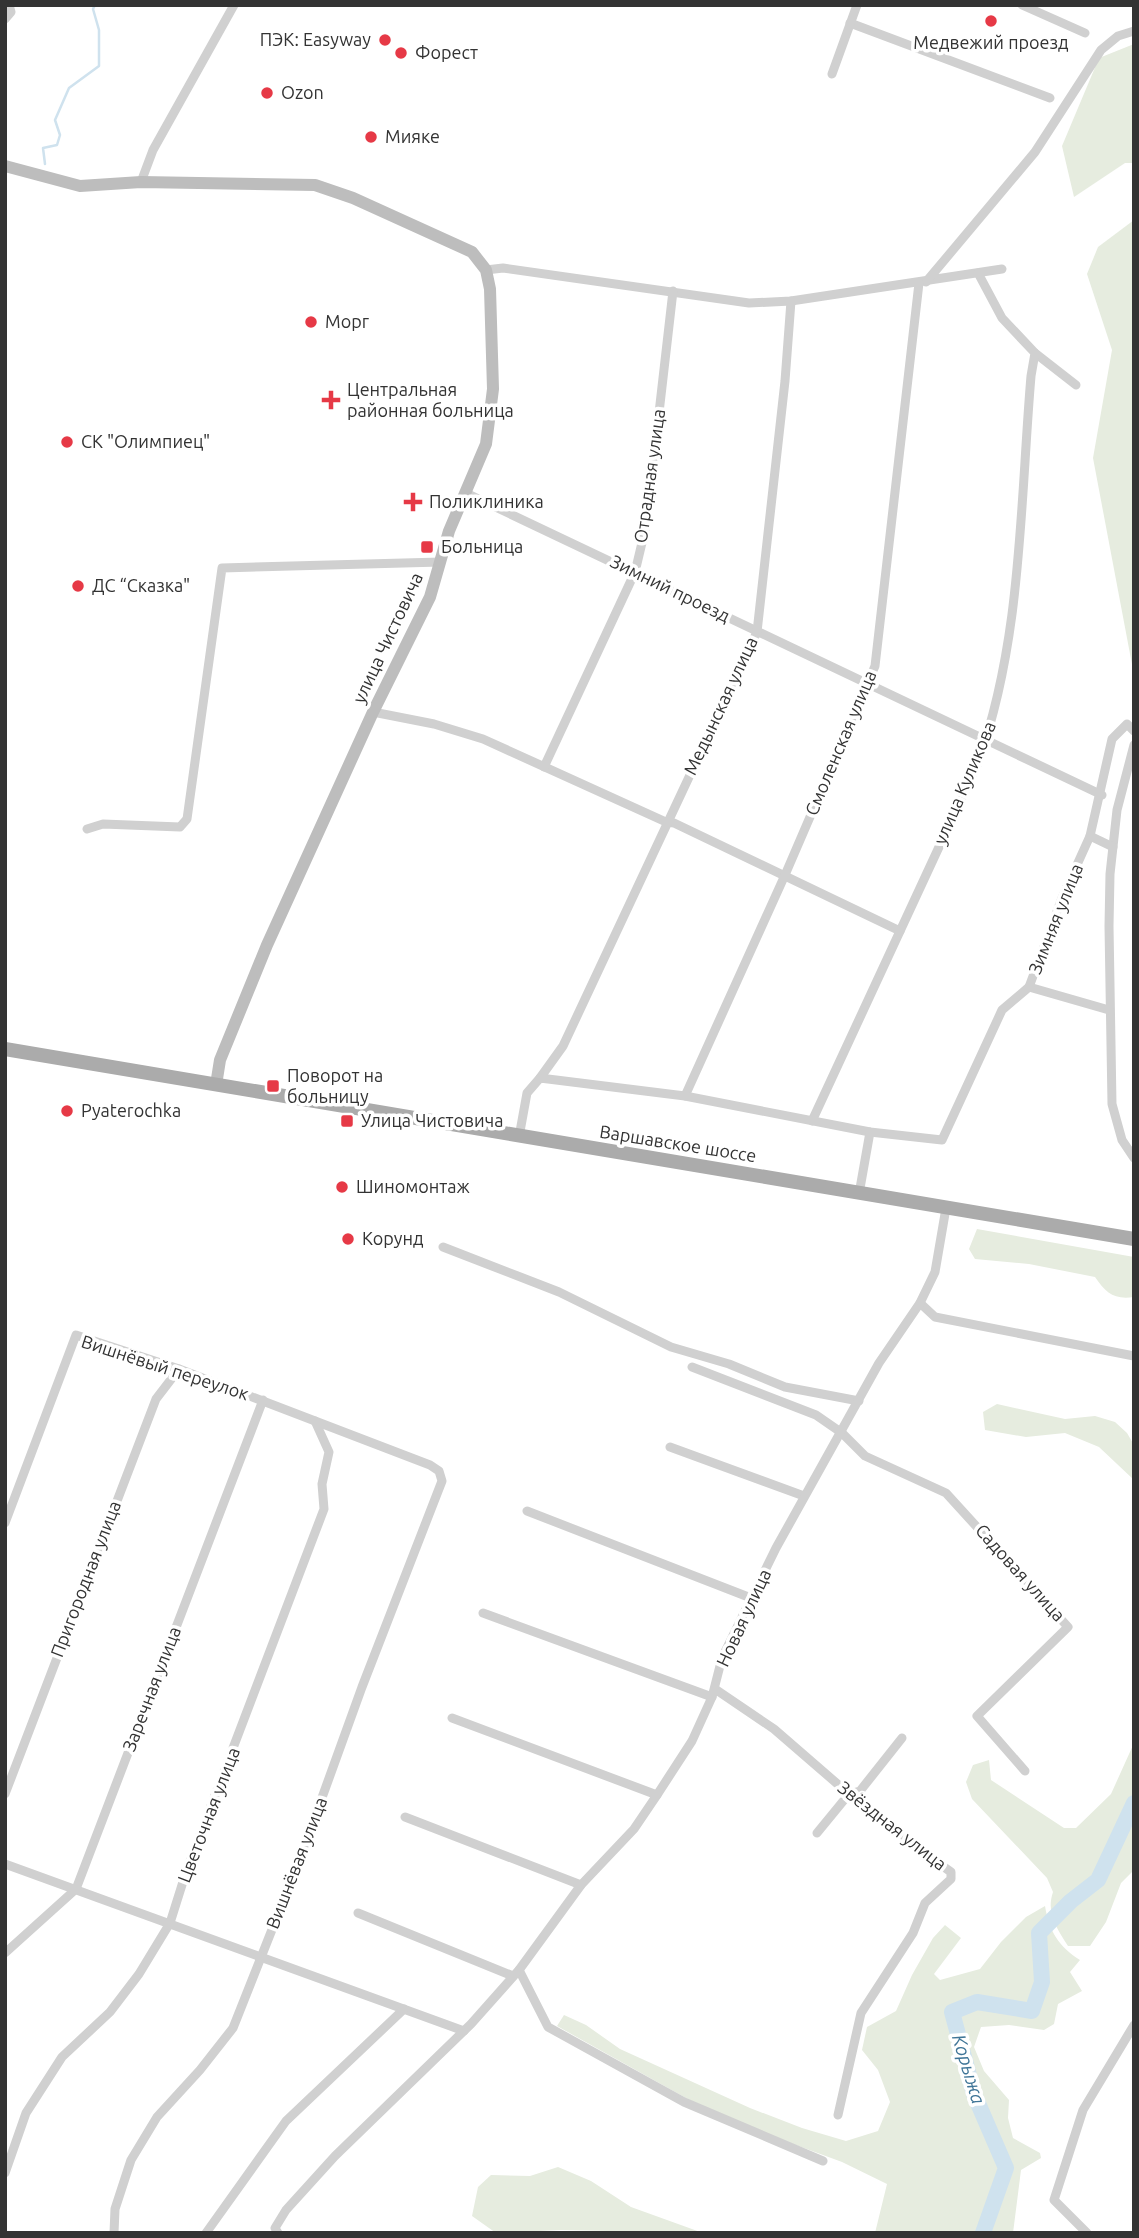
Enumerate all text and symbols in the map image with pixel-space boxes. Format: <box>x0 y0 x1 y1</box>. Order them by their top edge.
marker: Медвежий проезд <box>983 13 999 29</box>
place label: ПЭК: Easyway <box>260 29 371 49</box>
marker: ПЭК: Easyway <box>377 32 393 48</box>
place label: Медвежий проезд <box>913 32 1069 52</box>
place label: Форест <box>415 42 478 62</box>
marker: Форест <box>393 45 409 61</box>
place label: Ozon <box>281 82 324 102</box>
marker: Ozon <box>259 85 275 101</box>
place label: Мияке <box>385 126 440 146</box>
marker: Мияке <box>363 129 379 145</box>
place label: Морг <box>325 311 369 331</box>
marker: Морг <box>303 314 319 330</box>
place label: Центральная районная больница <box>347 379 514 420</box>
marker: Центральная районная больница <box>321 390 341 410</box>
street label: Отрадная улица <box>630 408 668 544</box>
place label: СК "Олимпиец" <box>81 431 210 451</box>
marker: СК "Олимпиец" <box>59 434 75 450</box>
place label: Поликлиника <box>429 491 544 511</box>
marker: Поликлиника <box>403 492 423 512</box>
place label: Больница <box>441 536 523 556</box>
marker: Больница <box>419 539 435 555</box>
street label: Зимний проезд <box>607 551 734 626</box>
street label: улица Чистовича <box>348 569 426 706</box>
place label: ДС “Сказка" <box>92 575 190 595</box>
marker: ДС “Сказка" <box>70 578 86 594</box>
street label: Медынская улица <box>679 633 761 778</box>
street label: Смоленская улица <box>800 667 880 818</box>
street label: улица Куликова <box>929 718 999 847</box>
street label: Зимняя улица <box>1024 861 1086 977</box>
place label: Поворот на больницу <box>287 1065 383 1106</box>
marker: Поворот на больницу <box>265 1078 281 1094</box>
place label: Pyaterochka <box>81 1100 181 1120</box>
marker: Pyaterochka <box>59 1103 75 1119</box>
place label: Улица Чистовича <box>361 1110 503 1130</box>
marker: Улица Чистовича <box>339 1113 355 1129</box>
street label: Варшавское шоссе <box>598 1121 758 1165</box>
place label: Шиномонтаж <box>356 1176 471 1196</box>
marker: Шиномонтаж <box>334 1179 350 1195</box>
place label: Корунд <box>362 1228 424 1248</box>
marker: Корунд <box>340 1231 356 1247</box>
street label: Вишнёвый переулок <box>79 1331 251 1404</box>
street label: Пригородная улица <box>46 1498 124 1660</box>
street label: Садовая улица <box>972 1520 1070 1625</box>
street label: Новая улица <box>712 1566 774 1670</box>
street label: Заречная улица <box>118 1623 184 1754</box>
street label: Цветочная улица <box>173 1744 243 1885</box>
street label: Звёздная улица <box>834 1777 951 1874</box>
street label: Вишнёвая улица <box>262 1794 330 1931</box>
water label: Корыжа <box>948 2032 990 2106</box>

